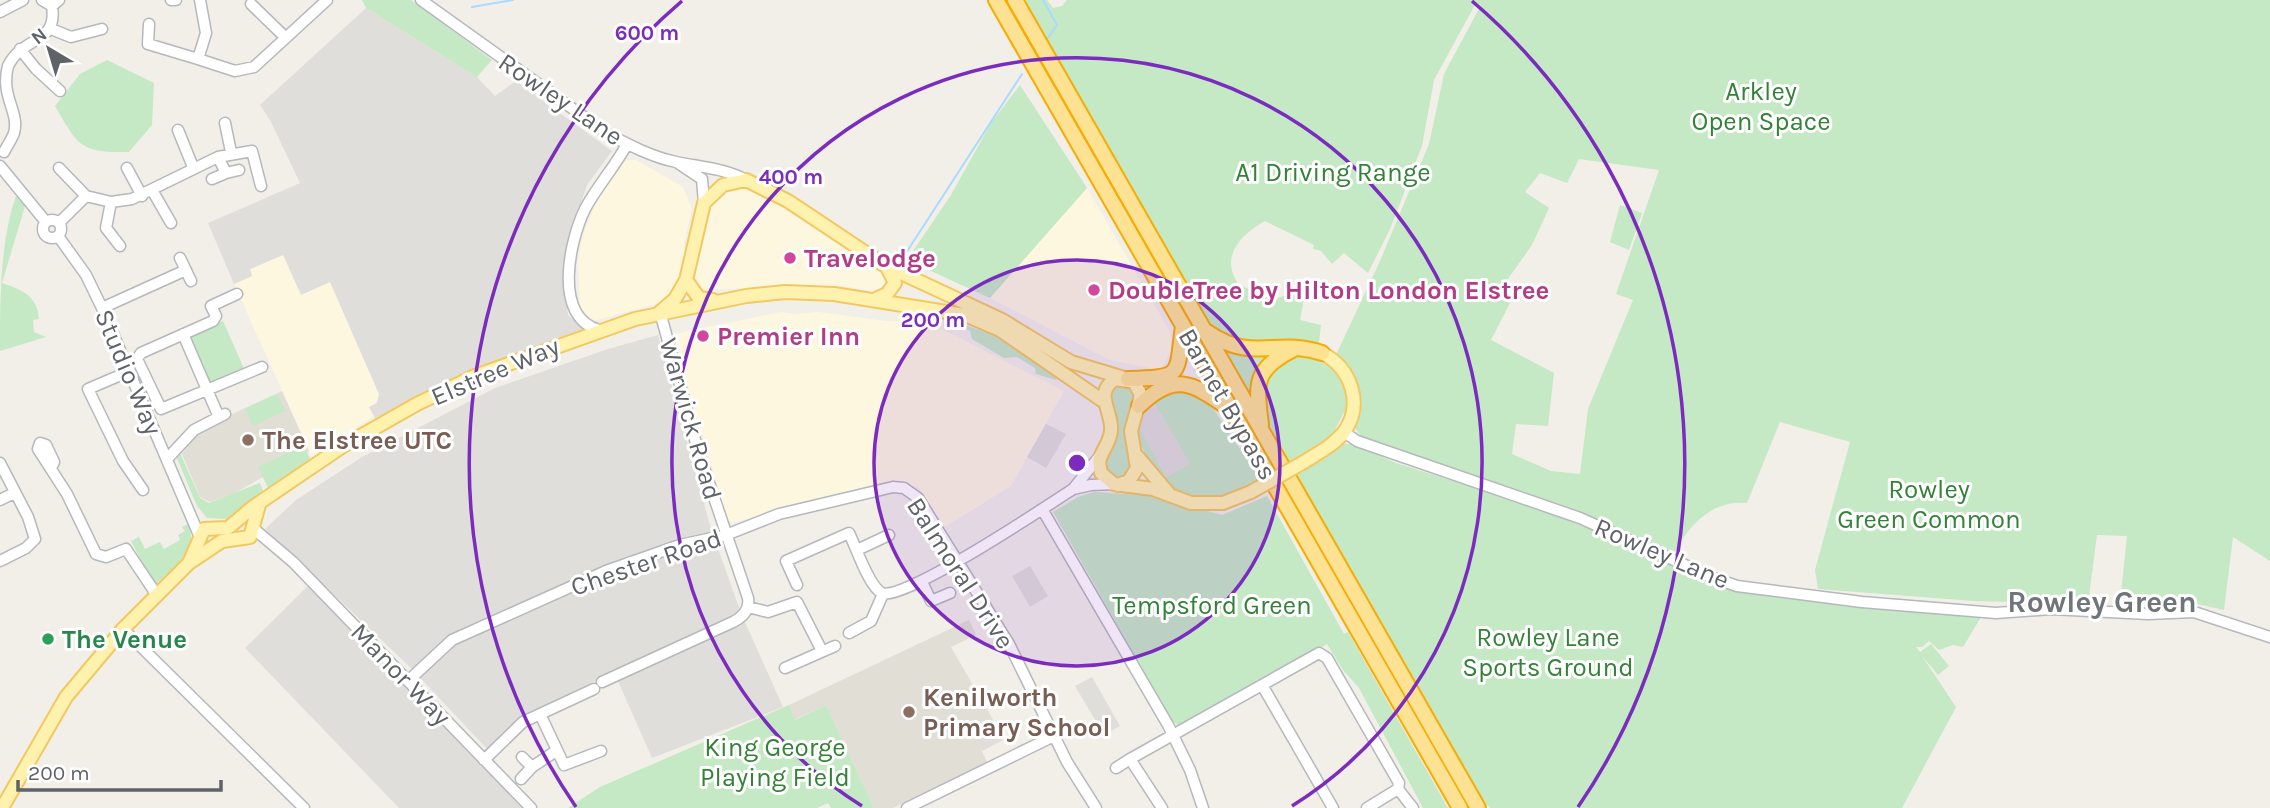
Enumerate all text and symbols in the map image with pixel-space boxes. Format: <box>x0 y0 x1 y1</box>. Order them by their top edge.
north arrow <box>14 14 84 84</box>
text: 600 m <box>615 21 679 45</box>
text: N <box>27 24 51 49</box>
street label: Rowley Lane <box>493 46 629 152</box>
park label: Arkley Open Space <box>1691 76 1831 137</box>
park label: A1 Driving Range <box>1235 157 1431 188</box>
text: 400 m <box>759 165 823 189</box>
place label: Travelodge <box>804 243 936 274</box>
marker: Travelodge <box>782 250 798 266</box>
place label: DoubleTree by Hilton London Elstree <box>1108 275 1549 306</box>
marker: DoubleTree by Hilton London Elstree <box>1086 282 1102 298</box>
street label: Studio Way <box>88 305 169 440</box>
text: 200 m <box>901 308 965 332</box>
place label: Premier Inn <box>717 321 860 352</box>
street label: Barnet Bypass <box>1172 323 1283 486</box>
marker: Premier Inn <box>695 328 711 344</box>
street label: Elstree Way <box>426 331 564 412</box>
street label: Warwick Road <box>653 335 728 504</box>
place label: The Elstree UTC <box>262 425 452 456</box>
marker: The Elstree UTC <box>240 432 256 448</box>
centre of rings <box>1065 451 1089 475</box>
park label: Rowley Green Common <box>1837 474 2021 535</box>
street label: Balmoral Drive <box>900 492 1021 655</box>
street label: Rowley Lane <box>1590 511 1734 596</box>
street label: Chester Road <box>567 522 726 603</box>
district label: Rowley Green <box>2007 584 2197 620</box>
park label: Tempsford Green <box>1112 590 1312 621</box>
street label: Manor Way <box>344 617 457 732</box>
park label: Rowley Lane Sports Ground <box>1462 622 1634 683</box>
place label: The Venue <box>62 624 187 655</box>
marker: The Venue <box>40 631 56 647</box>
place label: Kenilworth Primary School <box>923 682 1110 743</box>
marker: Kenilworth Primary School <box>901 704 917 720</box>
park label: King George Playing Field <box>700 732 850 793</box>
scale bar <box>18 748 220 792</box>
text: 200 m <box>28 761 90 785</box>

